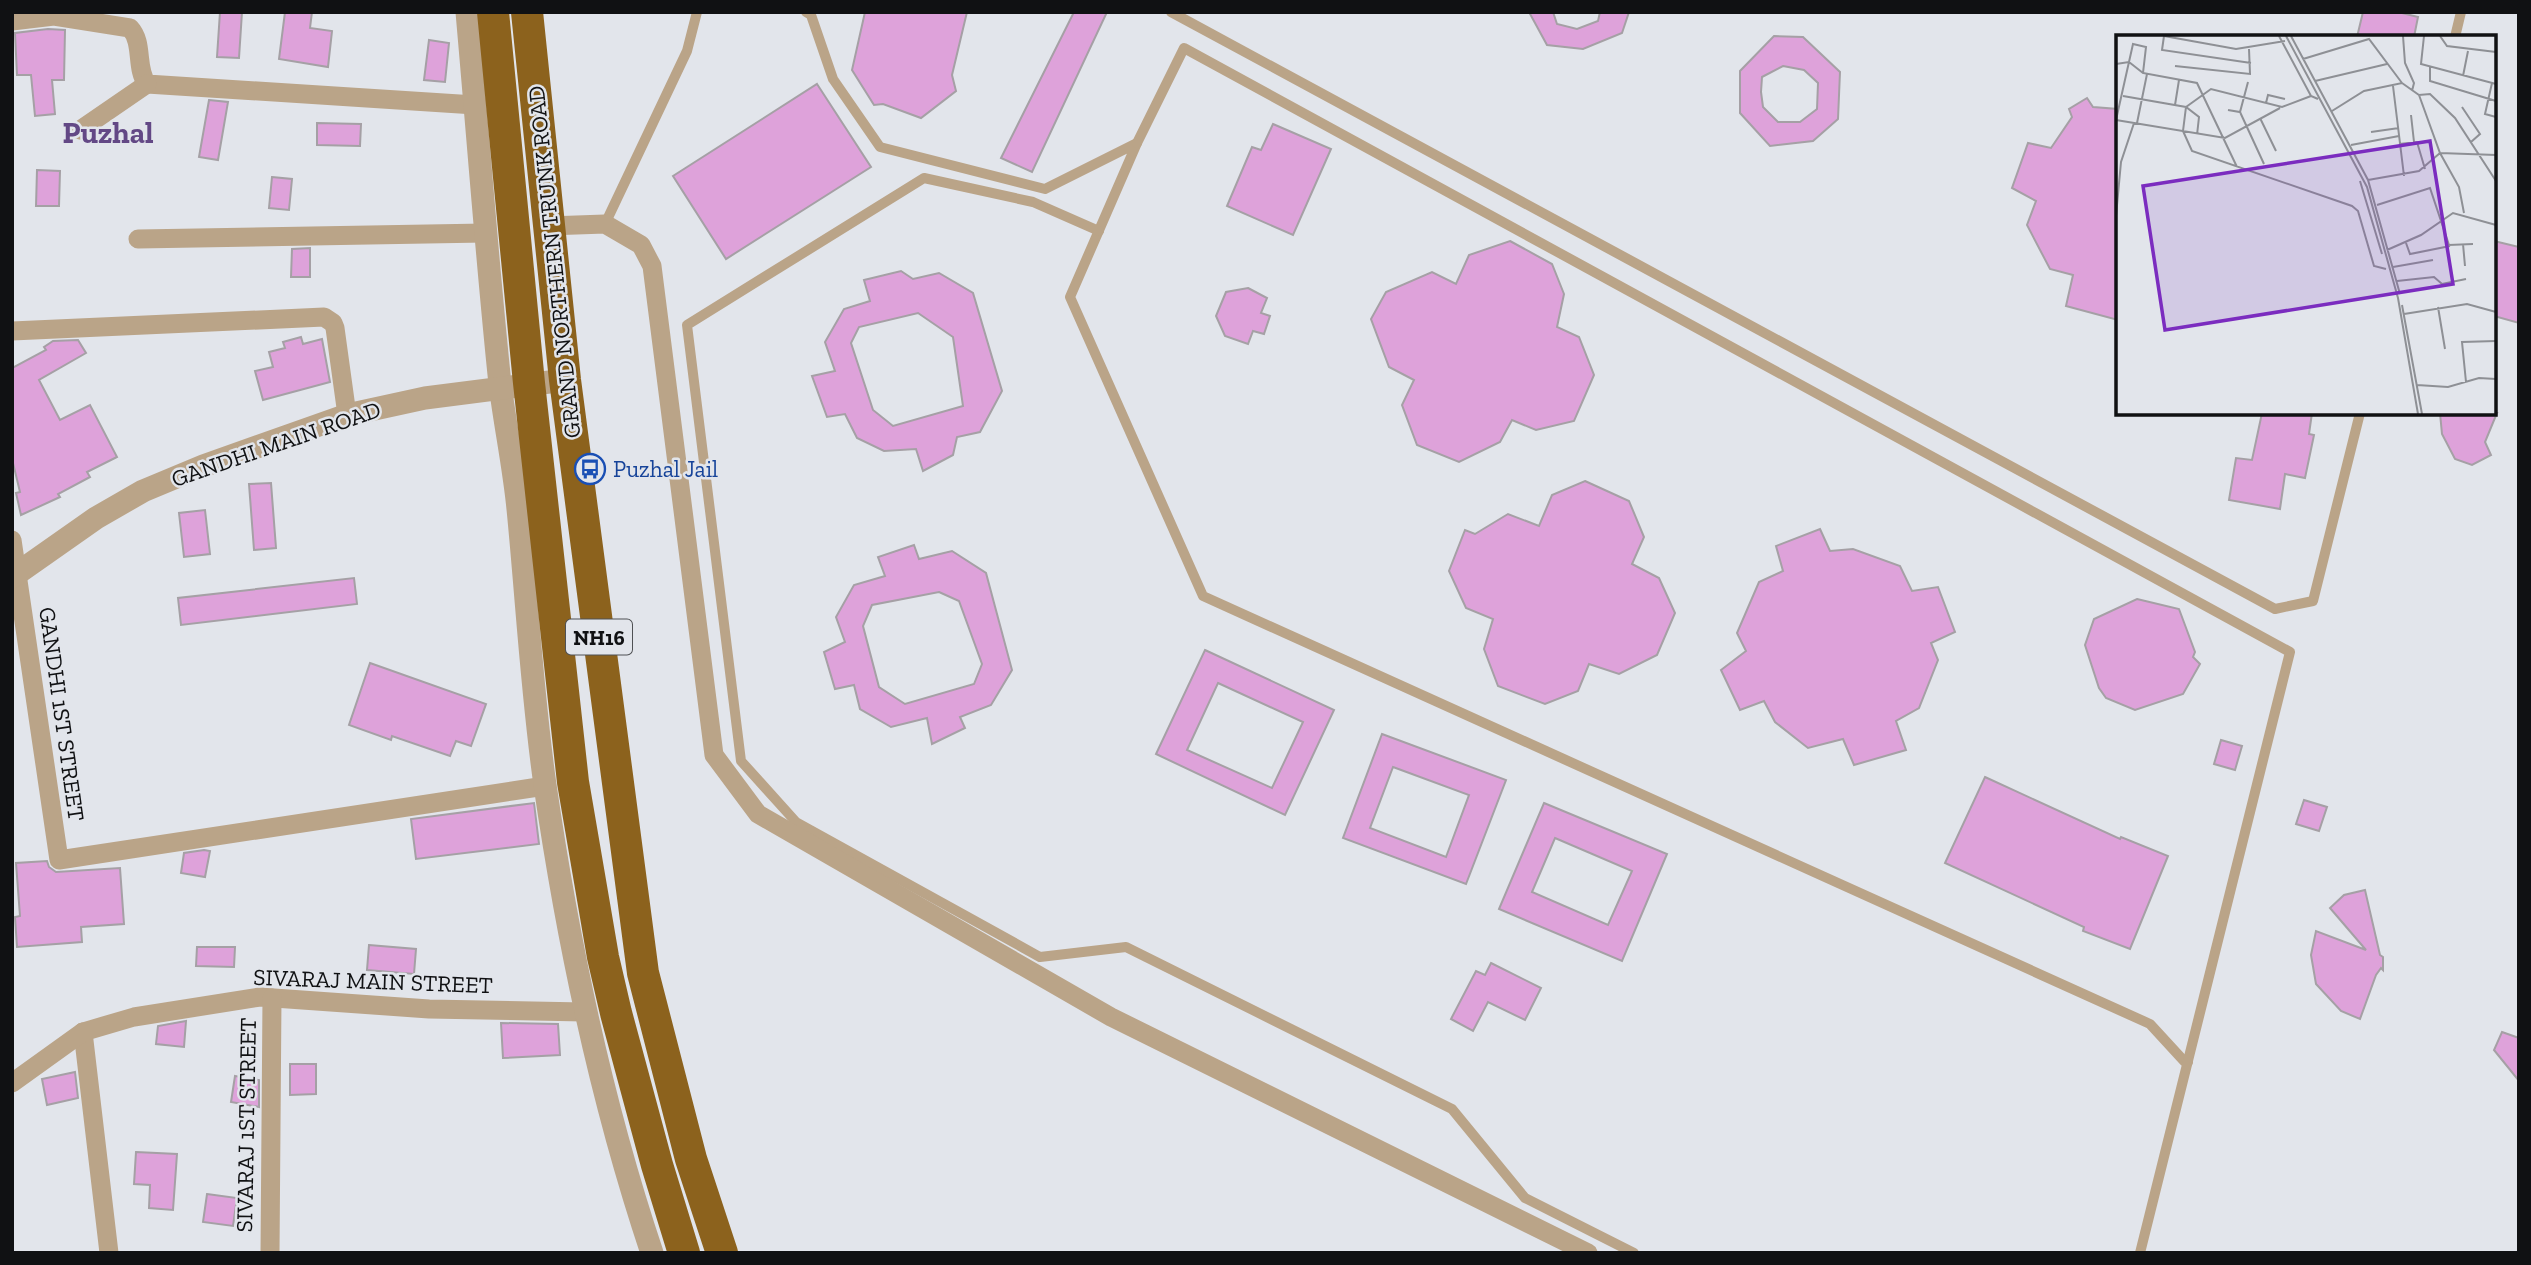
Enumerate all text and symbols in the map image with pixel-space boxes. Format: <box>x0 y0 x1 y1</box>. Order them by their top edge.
inset map <box>2116 35 2496 415</box>
street label: GRAND NORTHERN TRUNK ROAD <box>522 84 586 440</box>
district label: Puzhal <box>63 115 154 151</box>
street label: GANDHI MAIN ROAD <box>168 395 384 493</box>
bus stop icon: Puzhal Jail <box>573 452 607 486</box>
place label: Puzhal Jail <box>613 455 718 483</box>
street label: GANDHI 1ST STREET <box>33 605 91 823</box>
road number: NH16 <box>566 620 632 654</box>
street label: SIVARAJ MAIN STREET <box>253 963 493 999</box>
street label: SIVARAJ 1ST STREET <box>230 1017 262 1233</box>

